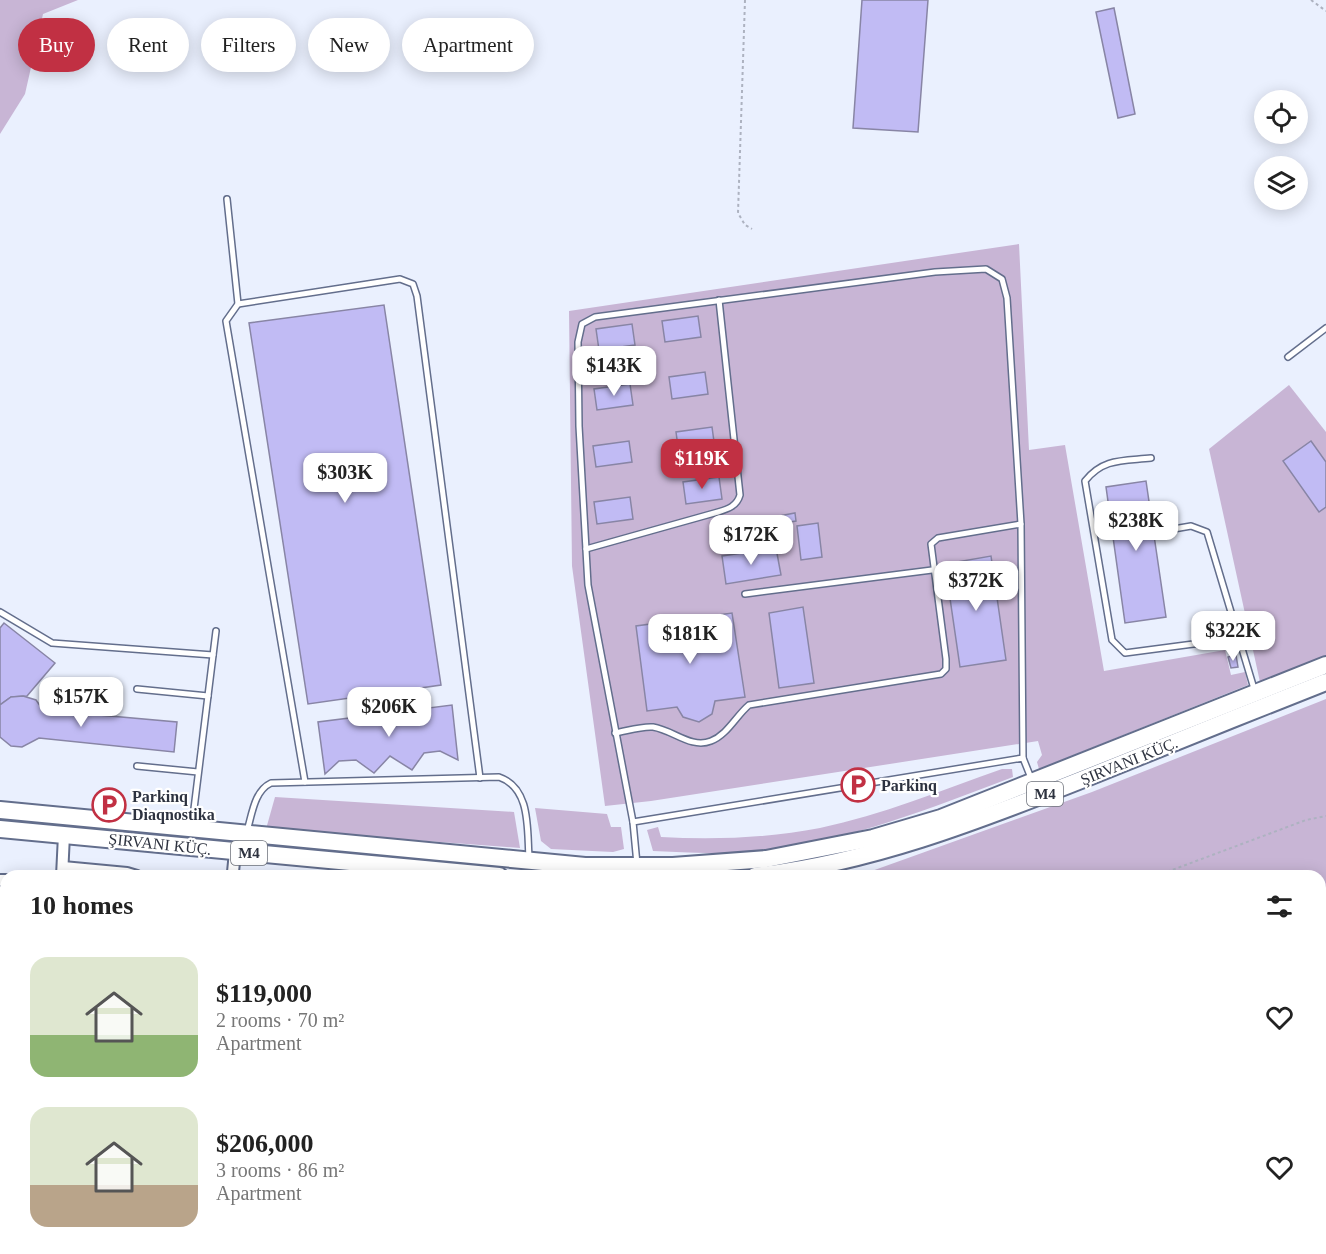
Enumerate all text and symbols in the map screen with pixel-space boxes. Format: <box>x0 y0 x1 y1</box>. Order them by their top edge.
chip: Buy <box>18 18 95 72</box>
chip: Rent <box>107 18 189 72</box>
chip: Filters <box>201 18 296 72</box>
chip: New <box>308 18 390 72</box>
chip: Apartment <box>402 18 534 72</box>
map controls <box>1254 90 1308 210</box>
button: locate <box>1254 90 1308 144</box>
button: layers <box>1254 156 1308 210</box>
pin: $143K <box>572 346 656 397</box>
text: $143K <box>586 354 642 376</box>
pin: $119K <box>660 439 744 490</box>
text: $119K <box>675 447 729 469</box>
pin: $303K <box>303 453 387 504</box>
text: $303K <box>317 461 373 483</box>
pin: $238K <box>1094 501 1178 552</box>
text: $238K <box>1108 509 1164 531</box>
pin: $172K <box>709 515 793 566</box>
text: $172K <box>723 523 779 545</box>
pin: $372K <box>934 561 1018 612</box>
text: $372K <box>948 569 1004 591</box>
pin: $322K <box>1191 611 1275 662</box>
pin: $181K <box>648 614 732 665</box>
text: $322K <box>1205 619 1261 641</box>
text: $181K <box>662 622 718 644</box>
pin: $157K <box>39 677 123 728</box>
text: $157K <box>53 685 109 707</box>
pin: $206K <box>347 687 431 738</box>
text: $206K <box>361 695 417 717</box>
street label: ŞIRVANI KÜÇ. <box>1078 734 1180 789</box>
parking icon: Parkinq <box>840 767 876 803</box>
place label: Parkinq <box>881 777 937 795</box>
road number: M4 <box>1027 782 1063 806</box>
parking icon: Parkinq Diaqnostika <box>91 787 127 823</box>
place label: Parkinq Diaqnostika <box>132 788 215 824</box>
street label: ŞIRVANI KÜÇ. <box>108 830 212 859</box>
road number: M4 <box>231 841 267 865</box>
icon: filters <box>1263 890 1296 923</box>
text: 10 homes <box>30 891 133 920</box>
text: $119,000 <box>216 979 312 1008</box>
icon: home <box>78 981 150 1053</box>
icon: heart <box>1263 1001 1296 1034</box>
text: 2 rooms · 70 m² <box>216 1009 344 1031</box>
text: Apartment <box>216 1032 302 1054</box>
text: $206,000 <box>216 1129 314 1158</box>
icon: home <box>78 1131 150 1203</box>
icon: heart <box>1263 1151 1296 1184</box>
text: 3 rooms · 86 m² <box>216 1159 344 1181</box>
text: Apartment <box>216 1182 302 1204</box>

